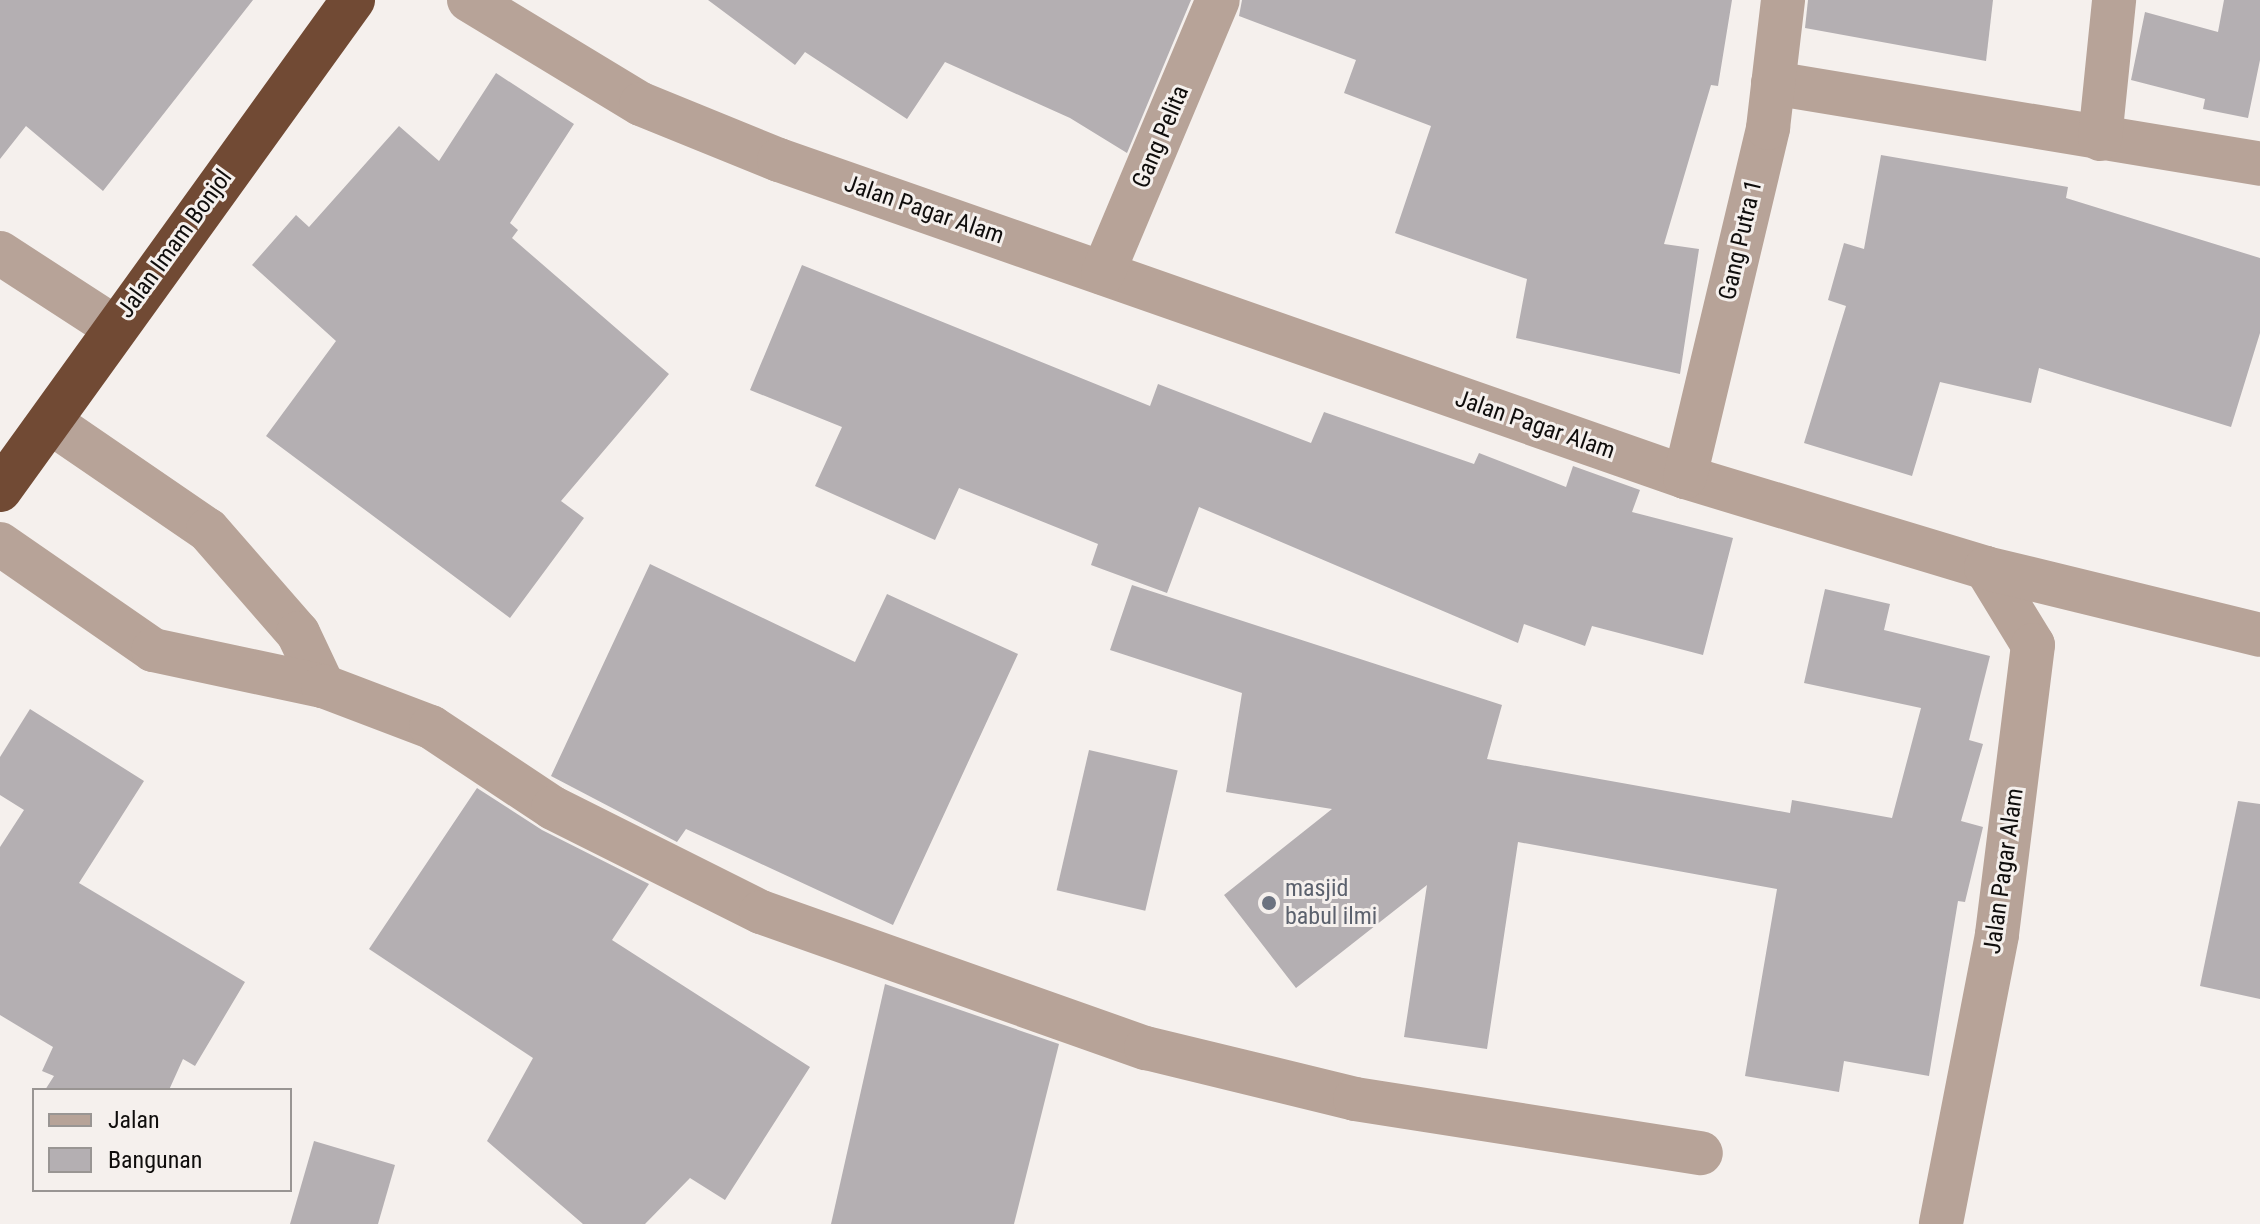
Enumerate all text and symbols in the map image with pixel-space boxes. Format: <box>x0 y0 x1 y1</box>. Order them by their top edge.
street label: Gang Pelita <box>1127 81 1195 193</box>
street label: Jalan Imam Bonjol <box>112 164 238 324</box>
street label: Jalan Pagar Alam <box>840 169 1008 251</box>
street label: Gang Putra 1 <box>1713 177 1769 303</box>
street label: Jalan Pagar Alam <box>1451 384 1619 466</box>
street label: Jalan Pagar Alam <box>1978 786 2030 956</box>
place label: masjid babul ilmi <box>1285 875 1377 931</box>
marker: masjid babul ilmi <box>1260 894 1278 912</box>
legend <box>32 1088 292 1192</box>
text: Jalan <box>108 1106 160 1134</box>
text: Bangunan <box>108 1146 202 1174</box>

